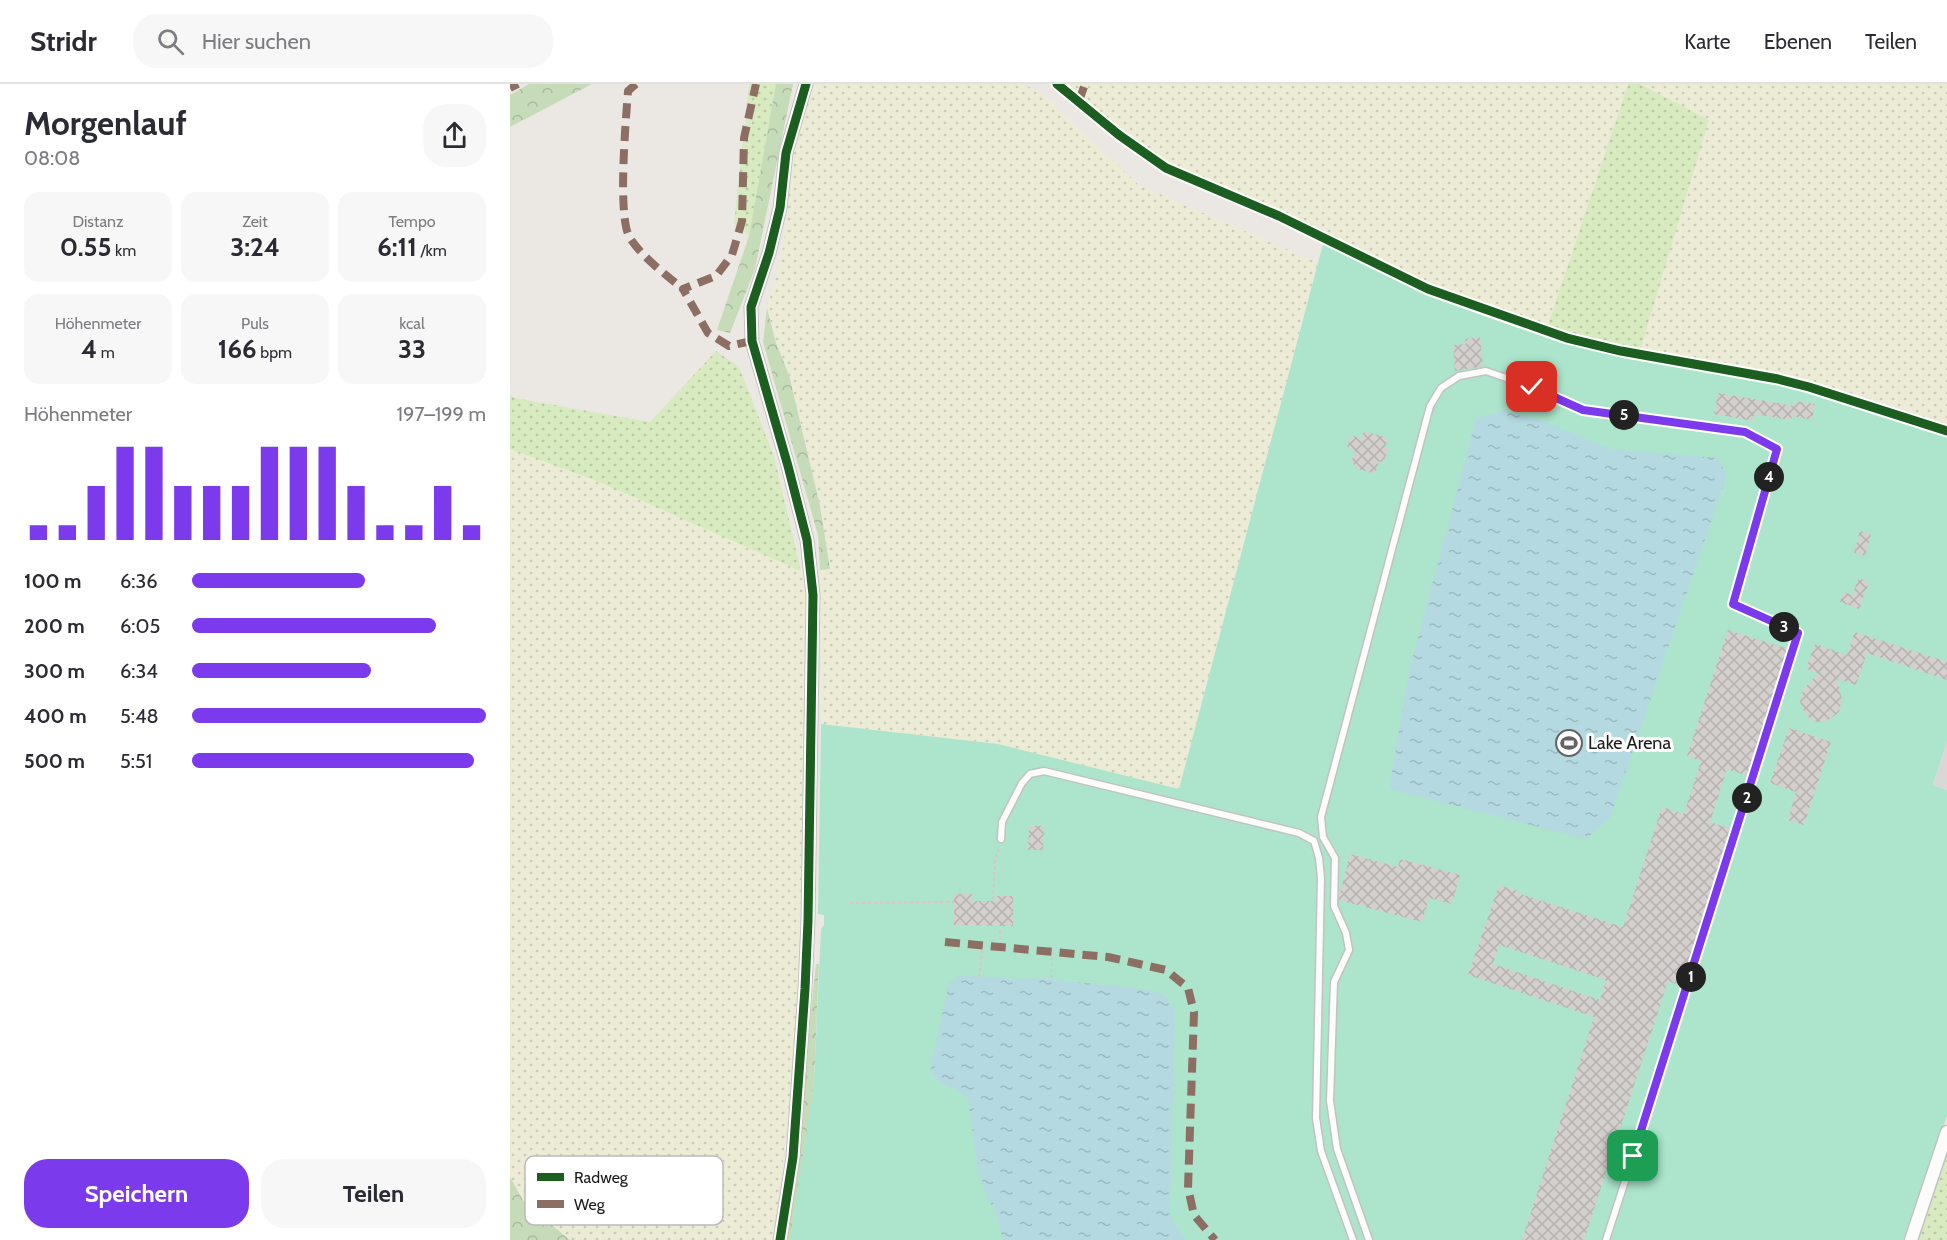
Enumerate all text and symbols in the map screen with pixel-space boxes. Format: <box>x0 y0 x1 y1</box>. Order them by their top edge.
search box <box>133 14 553 68</box>
text: Stridr <box>30 24 97 58</box>
icon: search <box>154 25 187 58</box>
text: Hier suchen <box>202 28 311 55</box>
text: Karte <box>1684 29 1731 54</box>
text: Ebenen <box>1764 29 1832 54</box>
text: Teilen <box>1865 29 1917 54</box>
text: Morgenlauf <box>24 103 187 143</box>
button: share <box>423 104 486 167</box>
text: 08:08 <box>24 146 80 170</box>
text: Distanz <box>72 212 124 231</box>
text: Zeit <box>242 212 268 231</box>
text: Tempo <box>388 212 436 231</box>
text: 0.55 <box>60 231 111 263</box>
text: 3:24 <box>230 231 280 263</box>
text: 6:11 <box>377 231 417 263</box>
text: km <box>111 241 136 260</box>
text: /km <box>417 241 447 260</box>
text: Höhenmeter <box>55 314 141 333</box>
text: Puls <box>241 314 269 333</box>
text: kcal <box>399 314 425 333</box>
text: 4 <box>81 333 97 365</box>
text: 166 <box>218 333 257 365</box>
text: 33 <box>398 333 426 365</box>
text: m <box>97 343 115 362</box>
text: bpm <box>257 343 292 362</box>
pin <box>1506 361 1557 412</box>
icon: check <box>1515 370 1548 403</box>
pin: 5 <box>1609 400 1639 430</box>
text: Höhenmeter <box>24 402 132 426</box>
text: 197–199 m <box>397 402 486 426</box>
text: 5 <box>1620 405 1628 424</box>
pin: 4 <box>1754 462 1784 492</box>
text: 4 <box>1764 467 1774 486</box>
text: 100 m <box>24 569 82 593</box>
text: 6:36 <box>120 569 158 593</box>
pin: 3 <box>1769 612 1799 642</box>
text: 200 m <box>24 614 85 638</box>
text: 6:05 <box>120 614 160 638</box>
text: 3 <box>1780 617 1788 636</box>
text: 300 m <box>24 659 85 683</box>
text: 6:34 <box>120 659 158 683</box>
text: 400 m <box>24 704 87 728</box>
text: 5:48 <box>120 704 159 728</box>
sports icon: Lake Arena <box>1554 728 1584 758</box>
place label: Lake Arena <box>1588 732 1671 754</box>
text: 500 m <box>24 749 85 773</box>
text: 5:51 <box>120 749 152 773</box>
pin: 2 <box>1732 783 1762 813</box>
text: 2 <box>1743 788 1751 807</box>
pin: 1 <box>1676 962 1706 992</box>
text: 1 <box>1688 967 1694 986</box>
pin <box>1607 1130 1658 1181</box>
icon: arrive <box>1616 1139 1649 1172</box>
legend <box>525 1156 723 1225</box>
button: Speichern <box>24 1159 249 1228</box>
button: Teilen <box>261 1159 486 1228</box>
text: Radweg <box>574 1168 629 1187</box>
text: Weg <box>574 1195 606 1214</box>

